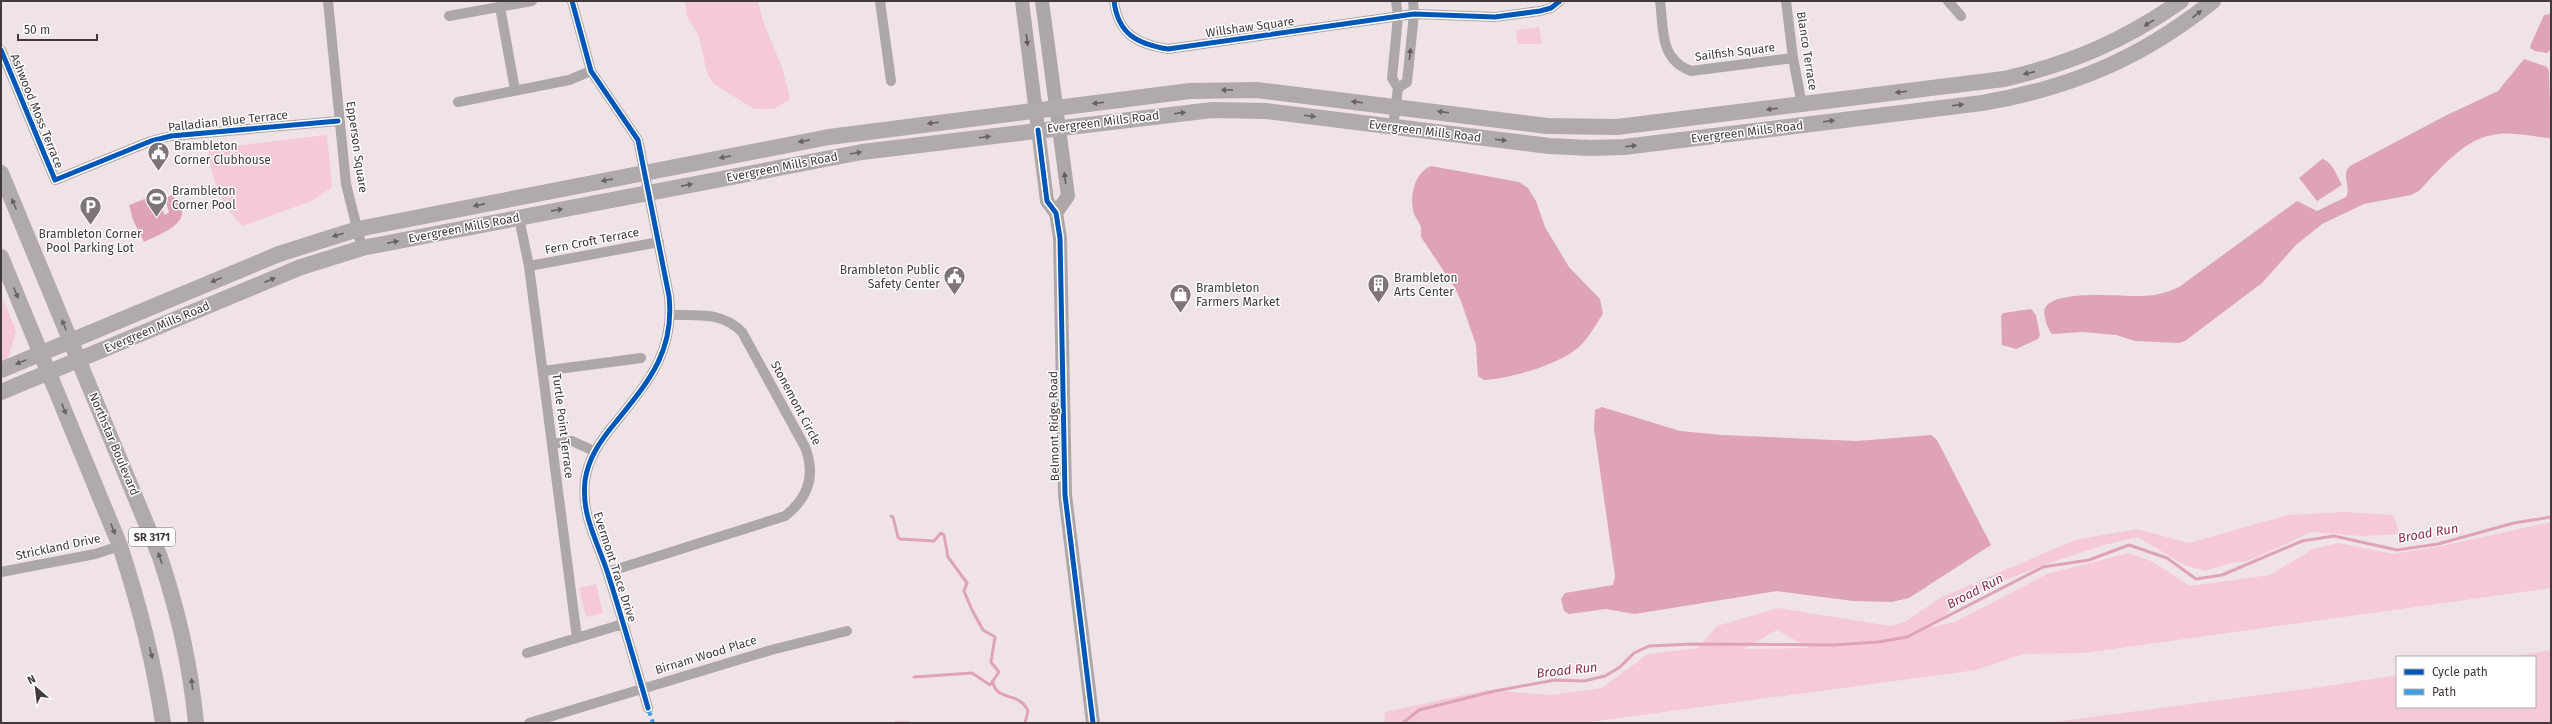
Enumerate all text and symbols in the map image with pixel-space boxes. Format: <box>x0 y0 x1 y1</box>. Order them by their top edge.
one-way arrow <box>2192 9 2203 18</box>
street label: Blanco Terrace <box>1794 11 1820 91</box>
street label: Willshaw Square <box>1205 14 1295 40</box>
scale bar <box>18 16 97 42</box>
one-way arrow <box>2144 19 2154 27</box>
text: 50 m <box>24 23 50 37</box>
one-way arrow <box>1024 34 1030 46</box>
street label: Sailfish Square <box>1694 40 1776 64</box>
one-way arrow <box>1407 48 1413 60</box>
street label: Ashwood Moss Terrace <box>8 52 66 170</box>
one-way arrow <box>2023 70 2035 76</box>
one-way arrow <box>1220 87 1233 93</box>
one-way arrow <box>1895 89 1907 95</box>
one-way arrow <box>1351 99 1363 105</box>
street label: Epperson Square <box>344 100 370 194</box>
one-way arrow <box>1092 100 1104 106</box>
one-way arrow <box>1952 102 1964 109</box>
one-way arrow <box>1766 105 1778 112</box>
street label: Palladian Blue Terrace <box>167 108 289 134</box>
street label: Evergreen Mills Road <box>1046 108 1160 136</box>
one-way arrow <box>1174 109 1186 116</box>
one-way arrow <box>1436 109 1449 116</box>
one-way arrow <box>1304 113 1316 119</box>
street label: Evergreen Mills Road <box>1368 117 1482 145</box>
street label: Evergreen Mills Road <box>1690 118 1804 146</box>
one-way arrow <box>1823 118 1835 124</box>
one-way arrow <box>927 120 939 126</box>
one-way arrow <box>979 134 991 140</box>
one-way arrow <box>1495 137 1507 143</box>
place label: Brambleton Corner Clubhouse <box>174 139 271 167</box>
one-way arrow <box>798 139 811 145</box>
public building icon: Brambleton Corner Clubhouse <box>146 140 172 173</box>
one-way arrow <box>1625 143 1637 149</box>
street label: Evergreen Mills Road <box>725 149 839 185</box>
one-way arrow <box>850 150 862 156</box>
one-way arrow <box>719 154 731 160</box>
one-way arrow <box>1062 172 1068 184</box>
one-way arrow <box>600 178 613 184</box>
one-way arrow <box>681 182 693 188</box>
place label: Brambleton Corner Pool <box>172 184 236 212</box>
sports icon: Brambleton Corner Pool <box>144 185 170 218</box>
parking icon: Brambleton Corner Pool Parking Lot <box>77 194 103 227</box>
one-way arrow <box>11 199 17 210</box>
one-way arrow <box>473 202 485 208</box>
one-way arrow <box>551 207 563 213</box>
street label: Evergreen Mills Road <box>407 210 521 246</box>
street label: Fern Croft Terrace <box>544 225 640 257</box>
place label: Brambleton Corner Pool Parking Lot <box>38 227 142 255</box>
one-way arrow <box>332 232 344 238</box>
one-way arrow <box>387 238 400 244</box>
place label: Brambleton Public Safety Center <box>840 263 940 291</box>
public building icon: Brambleton Public Safety Center <box>942 264 968 297</box>
place label: Brambleton Arts Center <box>1394 271 1458 299</box>
building icon: Brambleton Arts Center <box>1366 272 1392 305</box>
one-way arrow <box>211 277 222 283</box>
one-way arrow <box>264 277 275 283</box>
place label: Brambleton Farmers Market <box>1196 281 1280 309</box>
shop icon: Brambleton Farmers Market <box>1167 282 1193 315</box>
one-way arrow <box>13 287 19 298</box>
street label: Evergreen Mills Road <box>102 298 212 356</box>
one-way arrow <box>60 318 66 330</box>
one-way arrow <box>15 359 26 365</box>
street label: Stonemont Circle <box>768 359 824 447</box>
street label: Belmont Ridge Road <box>1046 371 1062 481</box>
street label: Turtle Point Terrace <box>550 373 576 479</box>
street label: Northstar Boulevard <box>86 390 142 498</box>
one-way arrow <box>61 403 67 414</box>
street label: Evermont Trace Drive <box>591 510 639 624</box>
water label: Broad Run <box>2397 520 2459 546</box>
one-way arrow <box>111 523 117 535</box>
road number: SR 3171 <box>129 528 175 546</box>
street label: Strickland Drive <box>14 531 102 563</box>
one-way arrow <box>157 552 163 564</box>
water label: Broad Run <box>1944 570 2006 612</box>
street label: Birnam Wood Place <box>654 633 758 677</box>
one-way arrow <box>148 647 154 659</box>
legend <box>2396 656 2536 708</box>
water label: Broad Run <box>1536 659 1598 681</box>
text: Cycle path <box>2432 665 2488 679</box>
north arrow <box>16 668 56 708</box>
text: N <box>25 672 38 687</box>
one-way arrow <box>189 678 195 690</box>
text: Path <box>2432 685 2456 699</box>

